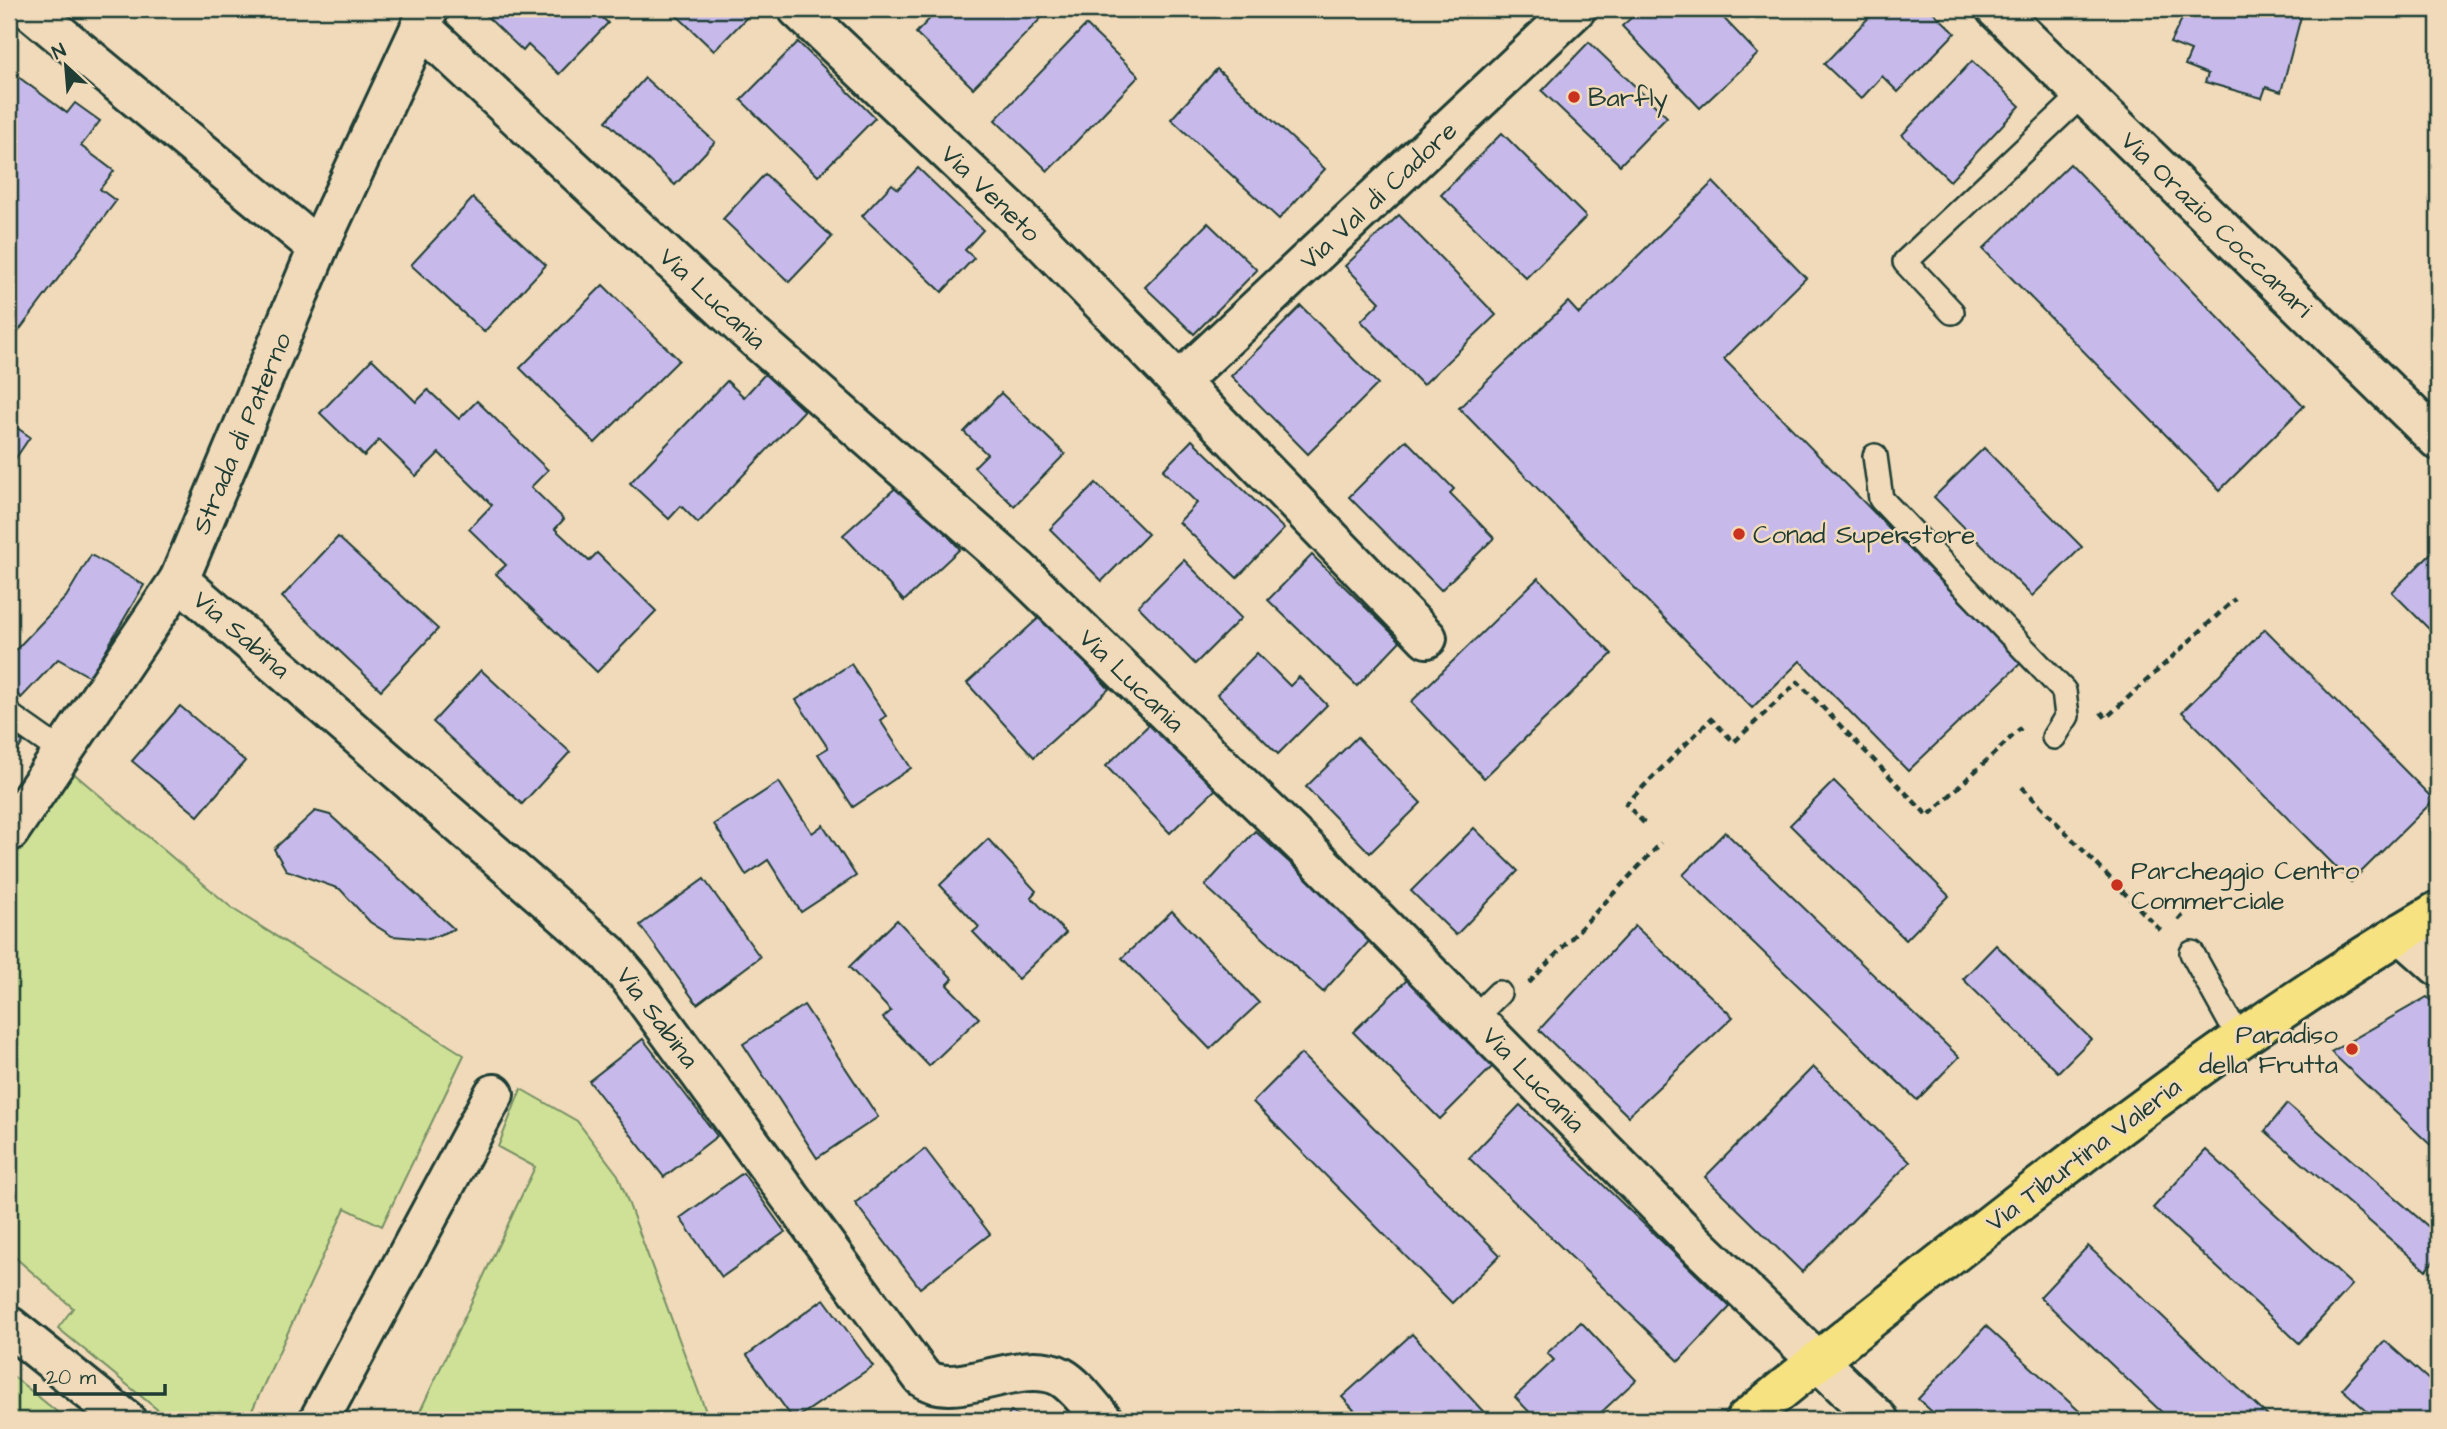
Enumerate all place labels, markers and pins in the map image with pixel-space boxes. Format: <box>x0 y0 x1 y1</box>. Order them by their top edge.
place label: Barfly <box>1588 80 1668 118</box>
marker: Barfly <box>1566 89 1582 105</box>
place label: Conad Superstore <box>1753 517 1975 553</box>
marker: Conad Superstore <box>1731 526 1747 542</box>
place label: Parcheggio Centro Commerciale <box>2131 853 2360 919</box>
marker: Parcheggio Centro Commerciale <box>2109 877 2125 893</box>
place label: Paradiso della Frutta <box>2199 1017 2338 1083</box>
marker: Paradiso della Frutta <box>2344 1041 2360 1057</box>

